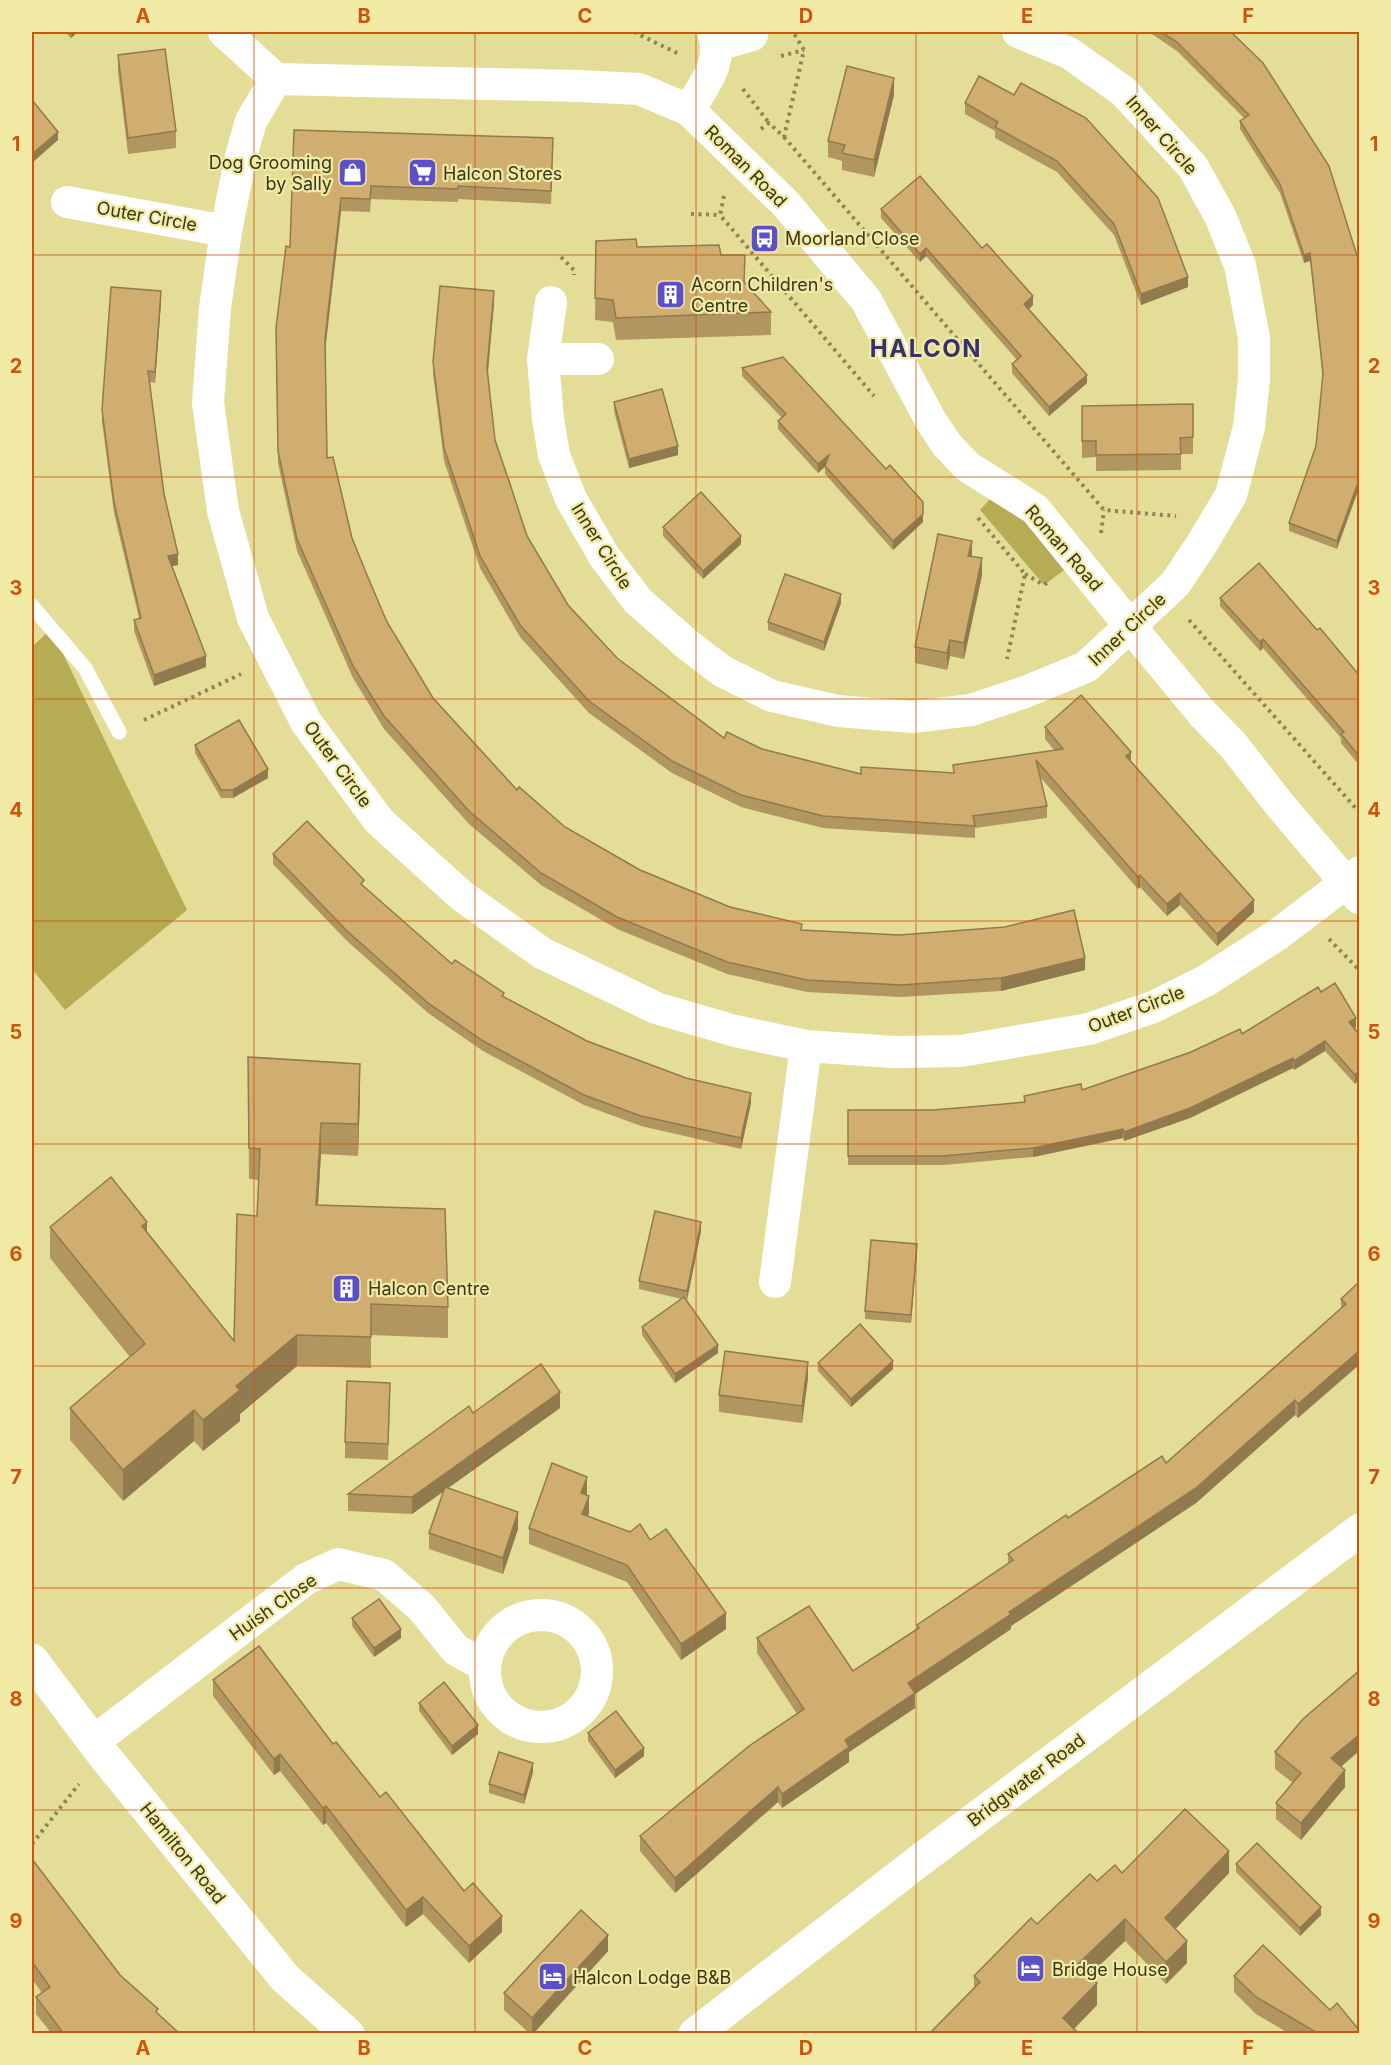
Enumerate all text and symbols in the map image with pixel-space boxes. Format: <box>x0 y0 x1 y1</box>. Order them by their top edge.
text: A <box>136 4 151 28</box>
text: B <box>357 4 371 28</box>
text: C <box>578 4 592 28</box>
text: D <box>799 4 813 28</box>
text: E <box>1021 4 1033 28</box>
text: F <box>1242 4 1254 28</box>
street label: Inner Circle <box>1122 91 1202 179</box>
street label: Roman Road <box>701 121 791 211</box>
text: 1 <box>12 132 20 156</box>
text: 1 <box>1370 132 1378 156</box>
place label: Dog Grooming by Sally <box>209 152 332 194</box>
shop icon: Dog Grooming by Sally <box>337 156 369 188</box>
supermarket icon: Halcon Stores <box>406 157 438 189</box>
place label: Halcon Stores <box>443 163 562 184</box>
street label: Outer Circle <box>95 197 199 235</box>
bus stop icon: Moorland Close <box>748 222 780 254</box>
place label: Moorland Close <box>785 228 919 249</box>
place label: Acorn Children's Centre <box>691 274 833 316</box>
building icon: Acorn Children's Centre <box>654 278 686 310</box>
district label: HALCON <box>870 334 982 363</box>
text: 2 <box>10 354 22 378</box>
text: 2 <box>1368 354 1380 378</box>
street label: Inner Circle <box>567 499 637 593</box>
street label: Roman Road <box>1021 501 1107 595</box>
text: 3 <box>10 576 22 600</box>
text: 3 <box>1368 576 1380 600</box>
street label: Inner Circle <box>1084 588 1170 670</box>
street label: Outer Circle <box>300 717 376 811</box>
text: 4 <box>9 798 23 822</box>
text: 4 <box>1367 798 1381 822</box>
street label: Outer Circle <box>1085 981 1187 1037</box>
text: 5 <box>10 1020 22 1044</box>
text: 5 <box>1368 1020 1380 1044</box>
text: 6 <box>10 1242 23 1266</box>
text: 6 <box>1368 1242 1381 1266</box>
building icon: Halcon Centre <box>331 1272 363 1304</box>
place label: Halcon Centre <box>368 1278 490 1299</box>
text: 7 <box>10 1465 22 1489</box>
text: 7 <box>1368 1465 1380 1489</box>
street label: Huish Close <box>225 1569 321 1645</box>
text: 8 <box>9 1687 23 1711</box>
text: 8 <box>1367 1687 1381 1711</box>
street label: Bridgwater Road <box>963 1729 1089 1831</box>
street label: Hamilton Road <box>136 1798 230 1908</box>
text: 9 <box>10 1909 23 1933</box>
text: 9 <box>1368 1909 1381 1933</box>
hotel icon: Bridge House <box>1015 1953 1047 1985</box>
place label: Bridge House <box>1052 1959 1168 1980</box>
hotel icon: Halcon Lodge B&B <box>536 1961 568 1993</box>
place label: Halcon Lodge B&B <box>573 1967 731 1988</box>
text: A <box>136 2036 151 2060</box>
text: B <box>357 2036 371 2060</box>
text: C <box>578 2036 592 2060</box>
text: D <box>799 2036 813 2060</box>
text: E <box>1021 2036 1033 2060</box>
text: F <box>1242 2036 1254 2060</box>

